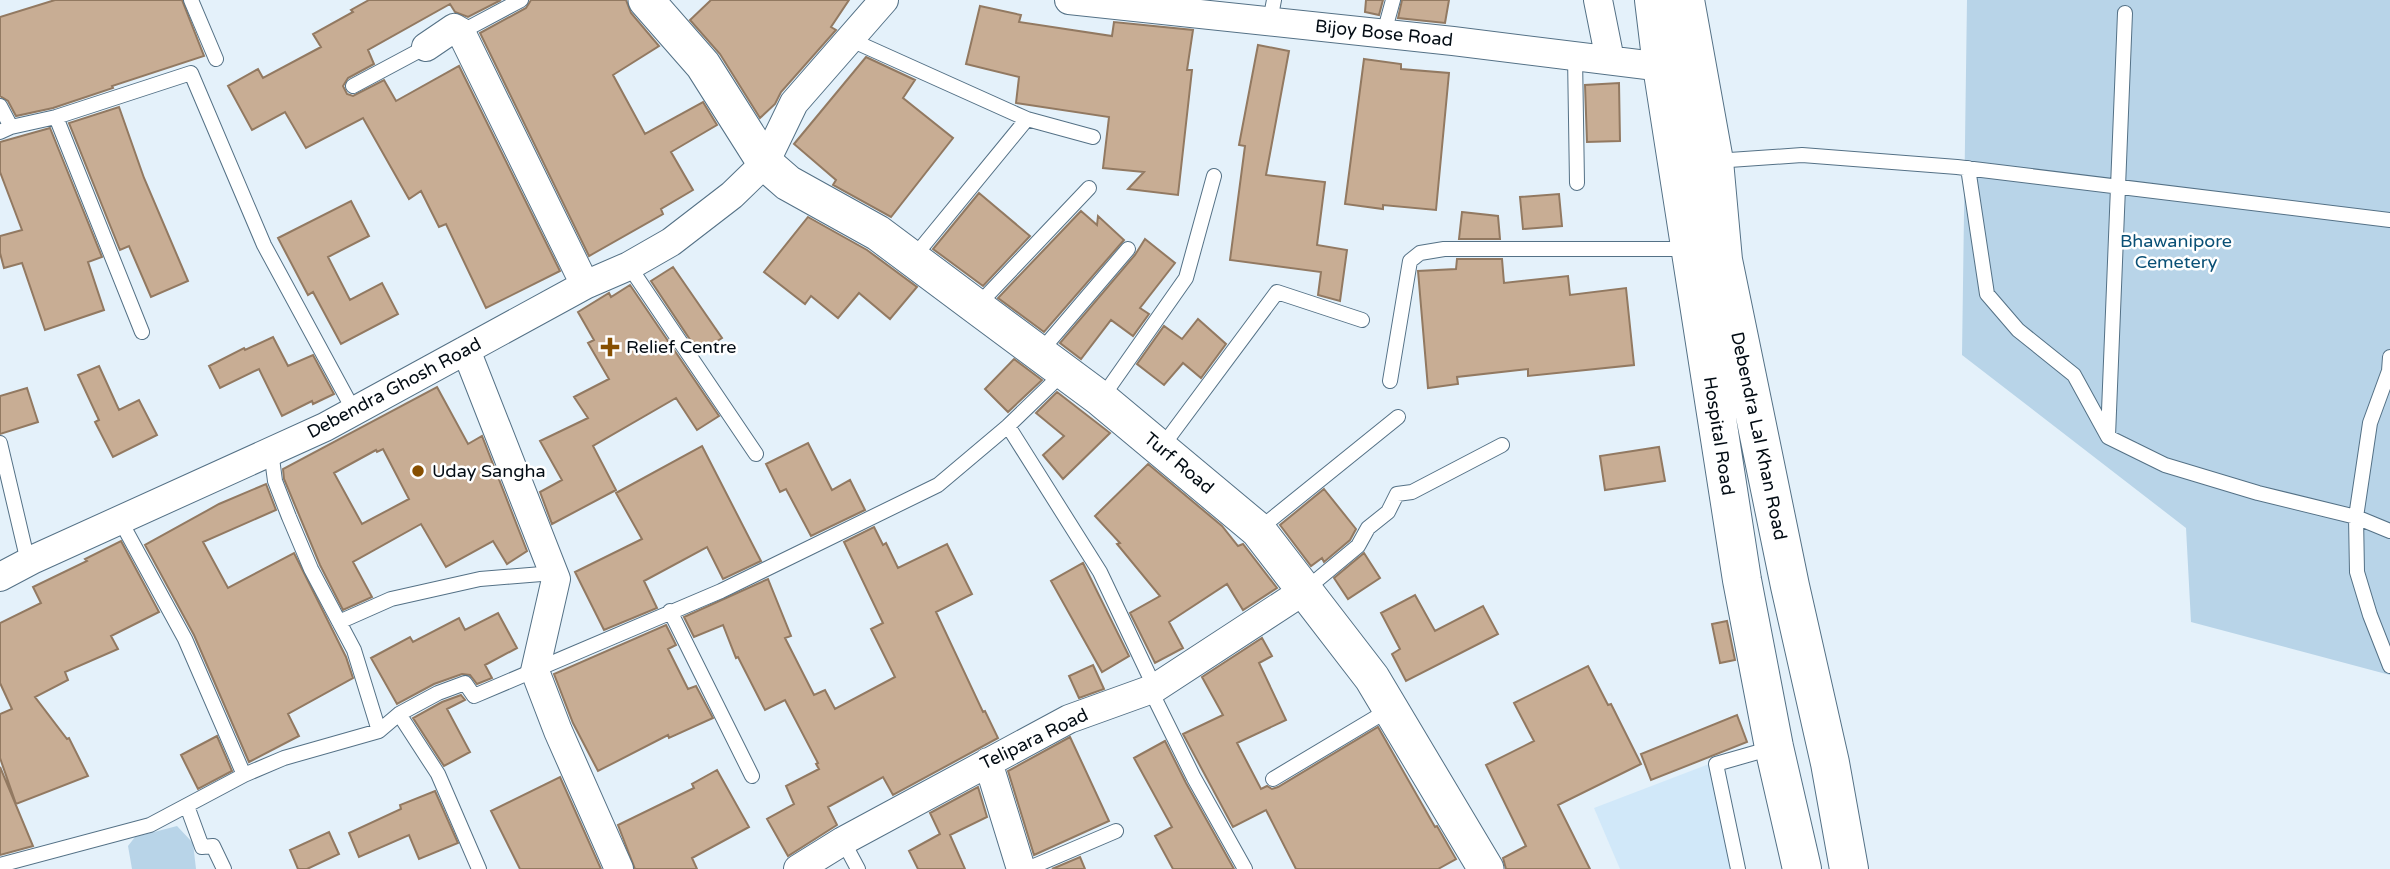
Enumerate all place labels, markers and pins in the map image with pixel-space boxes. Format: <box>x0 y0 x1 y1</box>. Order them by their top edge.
place label: Relief Centre <box>626 336 737 358</box>
marker: Relief Centre <box>600 337 620 357</box>
place label: Uday Sangha <box>432 460 546 482</box>
marker: Uday Sangha <box>410 463 426 479</box>

